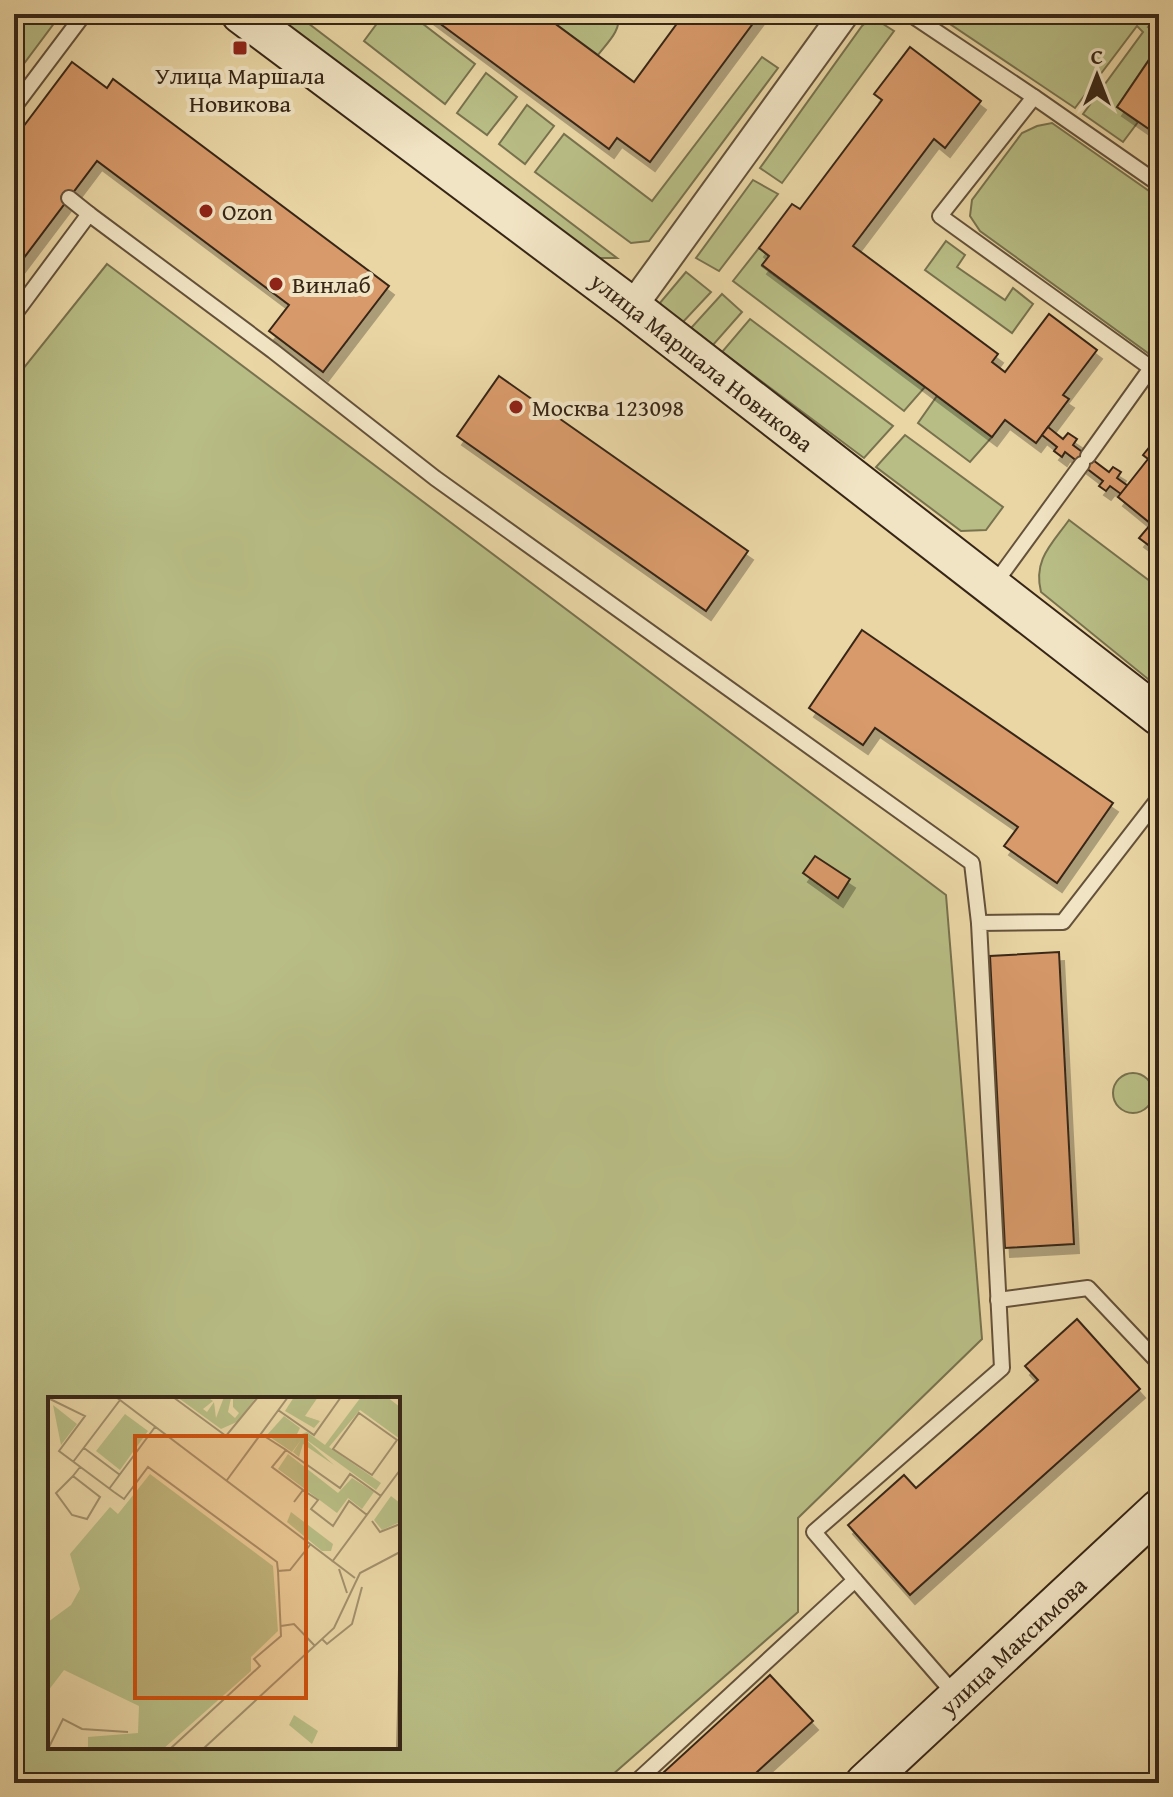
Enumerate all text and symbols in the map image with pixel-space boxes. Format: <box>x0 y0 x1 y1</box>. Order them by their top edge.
north arrow <box>1057 36 1137 116</box>
marker: Улица Маршала Новикова <box>231 39 249 57</box>
text: С <box>1091 40 1103 72</box>
place label: Улица Маршала Новикова <box>155 58 326 121</box>
place label: Ozon <box>222 194 273 229</box>
marker: Ozon <box>197 202 215 220</box>
street label: улица Маршала Новикова <box>582 263 822 461</box>
place label: Винлаб <box>292 267 371 302</box>
marker: Винлаб <box>267 275 285 293</box>
place label: Москва 123098 <box>532 390 684 425</box>
marker: Москва 123098 <box>507 398 525 416</box>
inset map <box>48 1397 400 1749</box>
street label: улица Максимова <box>931 1568 1095 1724</box>

